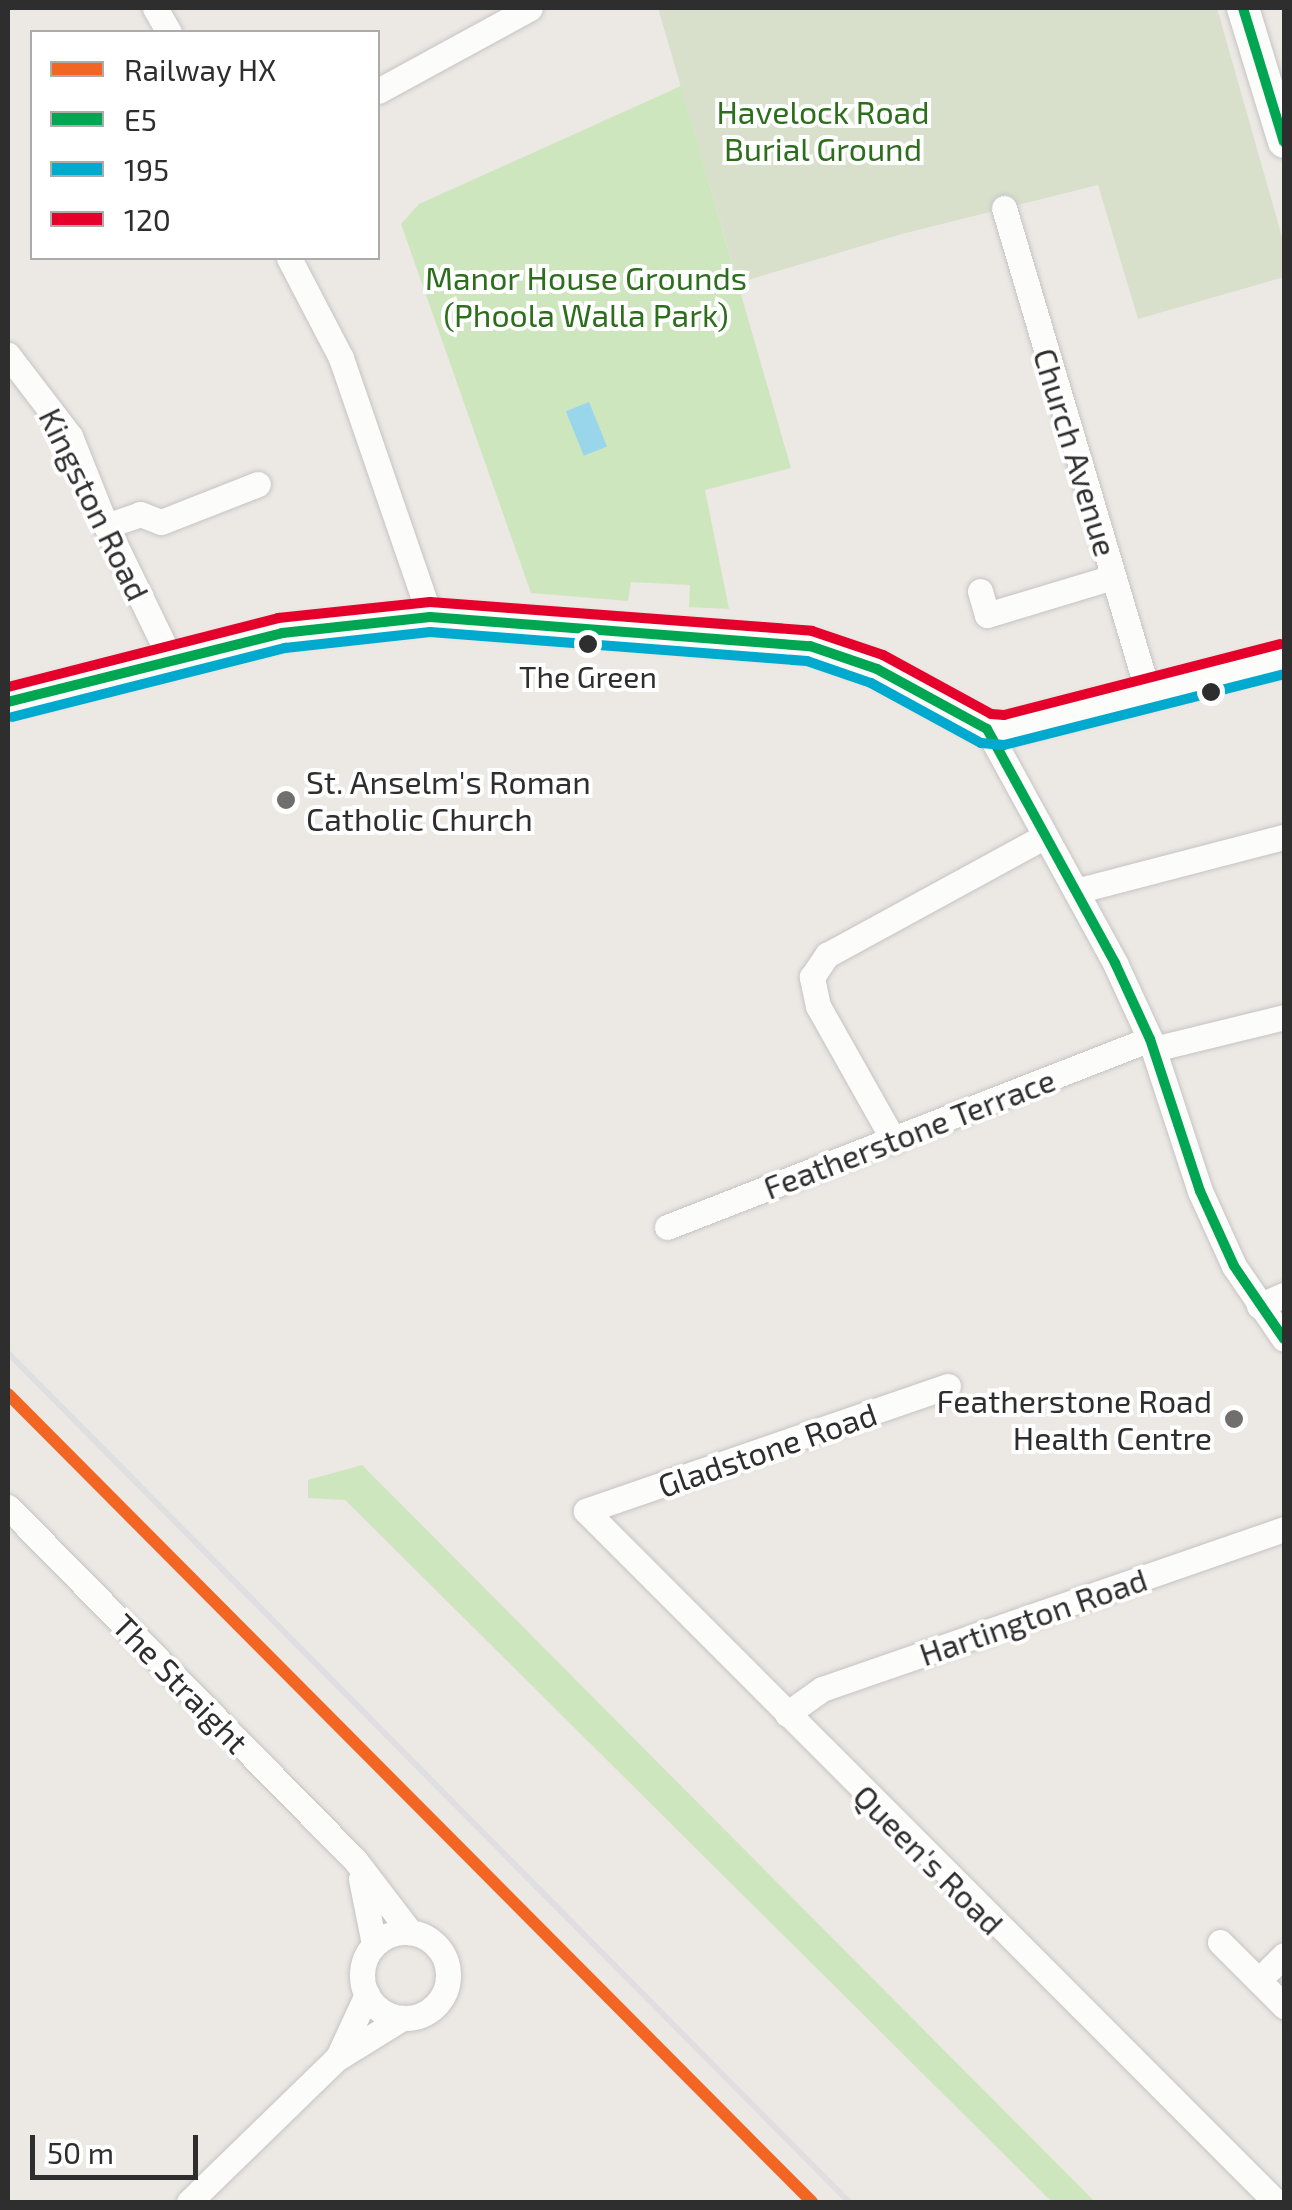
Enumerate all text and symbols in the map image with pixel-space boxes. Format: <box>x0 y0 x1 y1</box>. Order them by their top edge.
legend <box>30 30 380 260</box>
text: Railway HX <box>124 51 276 87</box>
park label: Havelock Road Burial Ground <box>716 93 930 168</box>
text: E5 <box>124 101 157 137</box>
text: 195 <box>124 151 169 187</box>
text: 120 <box>124 201 171 237</box>
park label: Manor House Grounds (Phoola Walla Park) <box>425 259 747 334</box>
street label: Church Avenue <box>1026 343 1126 561</box>
street label: Kingston Road <box>32 402 158 606</box>
marker: The Green <box>578 634 598 654</box>
place label: The Green <box>519 658 657 694</box>
unlabelled marker <box>1201 682 1221 702</box>
place label: St. Anselm's Roman Catholic Church <box>306 763 592 838</box>
marker: St. Anselm's Roman Catholic Church <box>275 789 297 811</box>
street label: Featherstone Terrace <box>757 1060 1061 1206</box>
place label: Featherstone Road Health Centre <box>936 1382 1212 1457</box>
street label: Gladstone Road <box>653 1394 881 1504</box>
marker: Featherstone Road Health Centre <box>1221 1406 1247 1432</box>
street label: Hartington Road <box>914 1559 1152 1673</box>
street label: The Straight <box>105 1605 257 1761</box>
street label: Queen's Road <box>846 1776 1012 1942</box>
scale bar <box>35 2115 202 2177</box>
text: 50 m <box>47 2134 114 2170</box>

